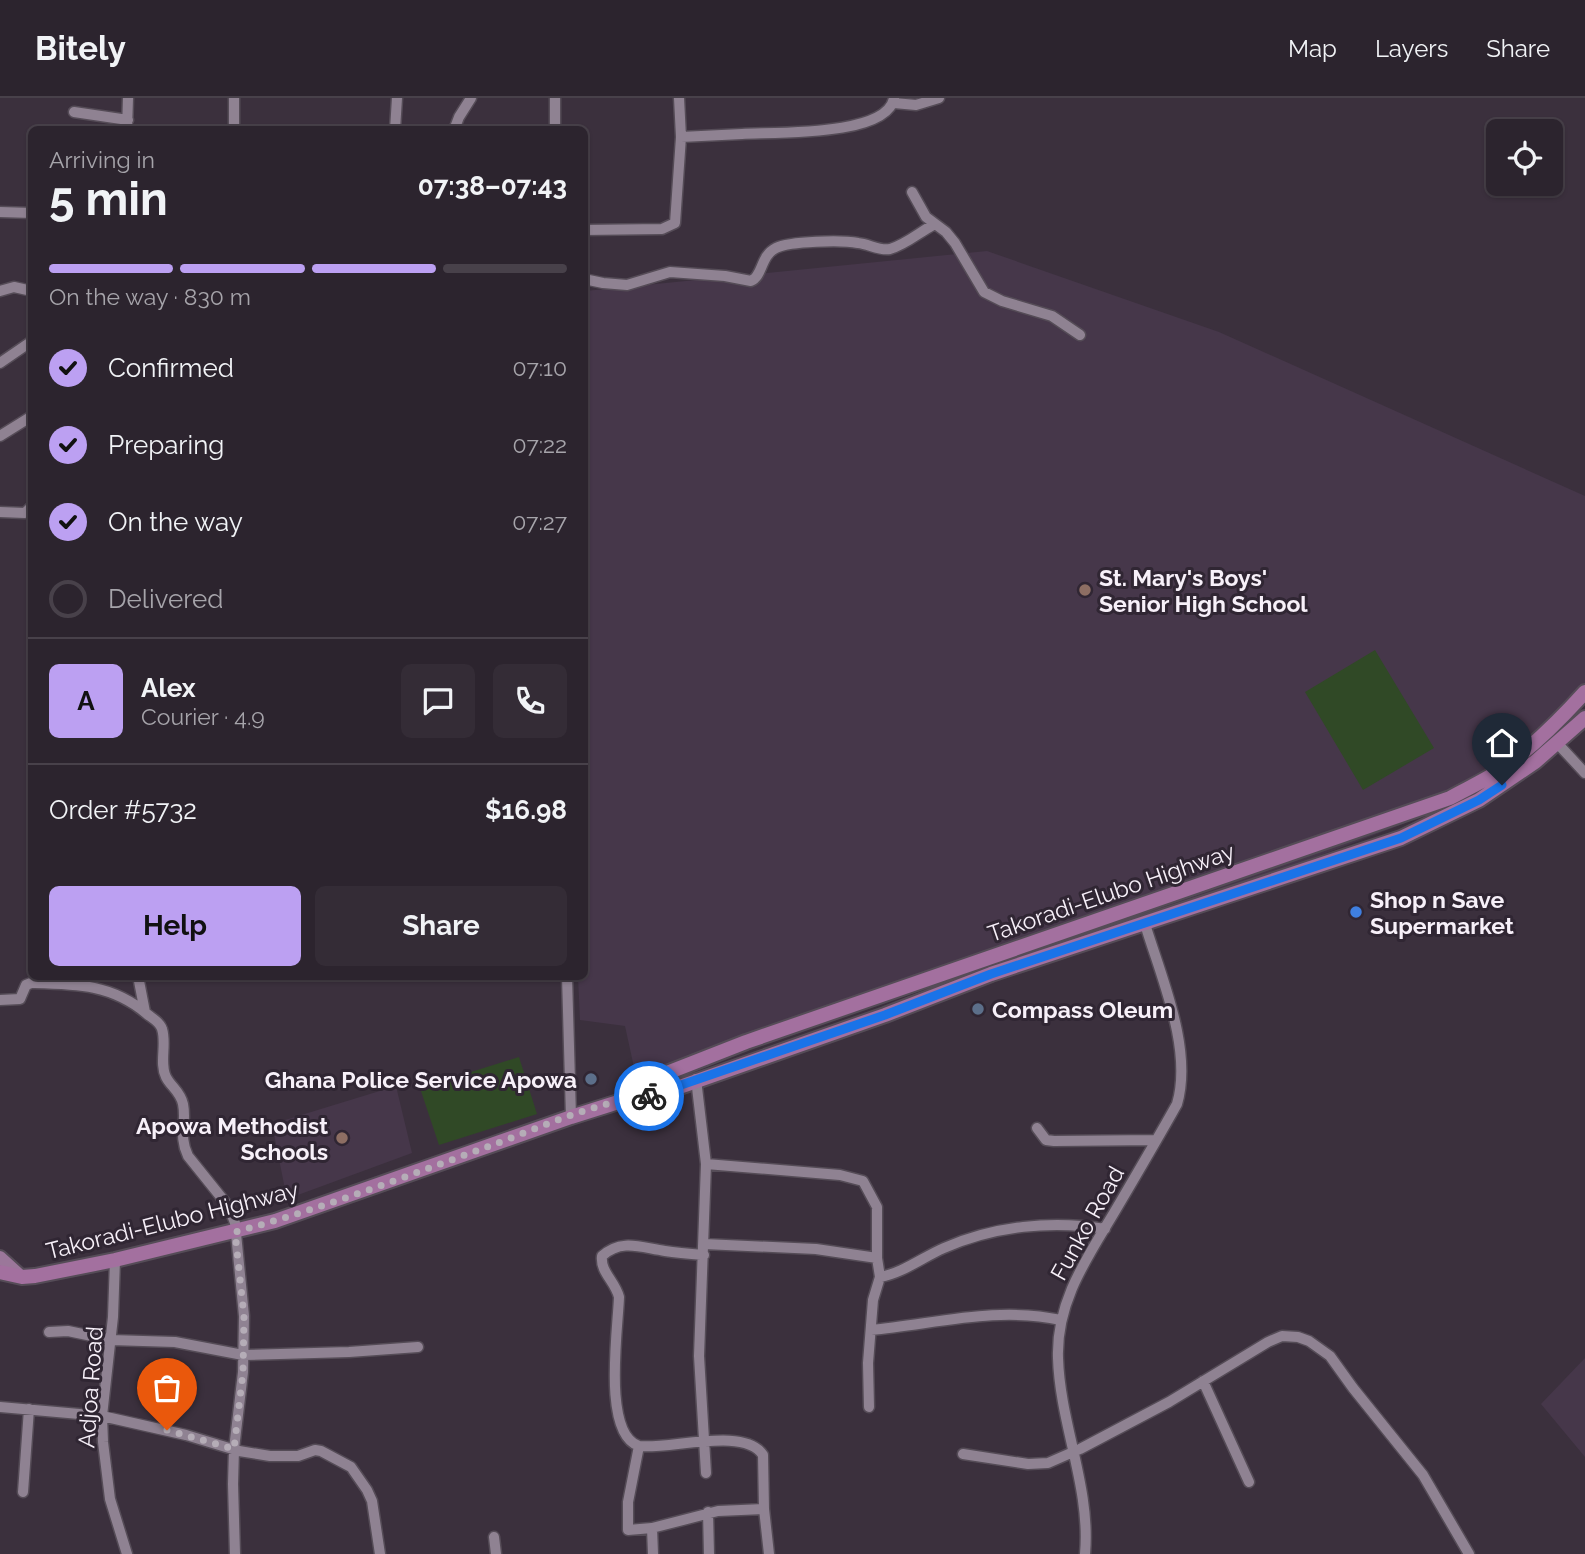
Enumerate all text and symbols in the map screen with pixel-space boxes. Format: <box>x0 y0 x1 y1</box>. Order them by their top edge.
text: Bitely <box>35 29 126 68</box>
text: Map <box>1288 34 1337 63</box>
text: Layers <box>1375 34 1448 63</box>
text: Share <box>1486 34 1550 63</box>
map controls <box>1486 119 1563 196</box>
button: locate <box>1486 119 1563 196</box>
text: Arriving in <box>49 146 155 173</box>
text: 07:38–07:43 <box>418 171 567 201</box>
text: 5 min <box>49 172 168 226</box>
text: On the way · 830 m <box>49 283 251 310</box>
icon: check <box>49 349 87 387</box>
text: Confirmed <box>108 353 234 383</box>
text: 07:10 <box>513 354 567 381</box>
icon: check <box>49 426 87 464</box>
text: Preparing <box>108 430 224 460</box>
text: 07:22 <box>512 431 567 458</box>
icon: check <box>49 503 87 541</box>
text: On the way <box>108 507 243 537</box>
text: 07:27 <box>512 508 567 535</box>
place label: St. Mary's Boys' Senior High School <box>1099 564 1308 617</box>
marker: St. Mary's Boys' Senior High School <box>1077 582 1093 598</box>
text: Delivered <box>108 584 223 614</box>
button: chat <box>401 664 475 738</box>
button: phone <box>493 664 567 738</box>
text: Alex <box>141 673 196 703</box>
text: A <box>77 686 95 716</box>
text: Courier · 4.9 <box>141 703 265 730</box>
pin <box>1472 713 1532 785</box>
icon: home <box>1483 724 1521 762</box>
text: Order #5732 <box>49 795 197 825</box>
text: $16.98 <box>485 795 567 825</box>
street label: Takoradi-Elubo Highway <box>984 837 1238 947</box>
button: Help <box>49 886 301 966</box>
button: Share <box>315 886 567 966</box>
place label: Shop n Save Supermarket <box>1370 886 1514 939</box>
marker: Shop n Save Supermarket <box>1348 904 1364 920</box>
place label: Compass Oleum <box>992 996 1173 1023</box>
marker: Compass Oleum <box>970 1001 986 1017</box>
courier <box>614 1061 684 1131</box>
place label: Ghana Police Service Apowa <box>265 1066 577 1093</box>
marker: Ghana Police Service Apowa <box>583 1071 599 1087</box>
icon: bike <box>630 1077 668 1115</box>
place label: Apowa Methodist Schools <box>136 1112 328 1165</box>
marker: Apowa Methodist Schools <box>334 1130 350 1146</box>
street label: Funko Road <box>1045 1161 1129 1285</box>
street label: Takoradi-Elubo Highway <box>43 1176 301 1264</box>
street label: Adjoa Road <box>72 1325 108 1449</box>
pin <box>137 1358 197 1430</box>
icon: bag <box>148 1369 186 1407</box>

